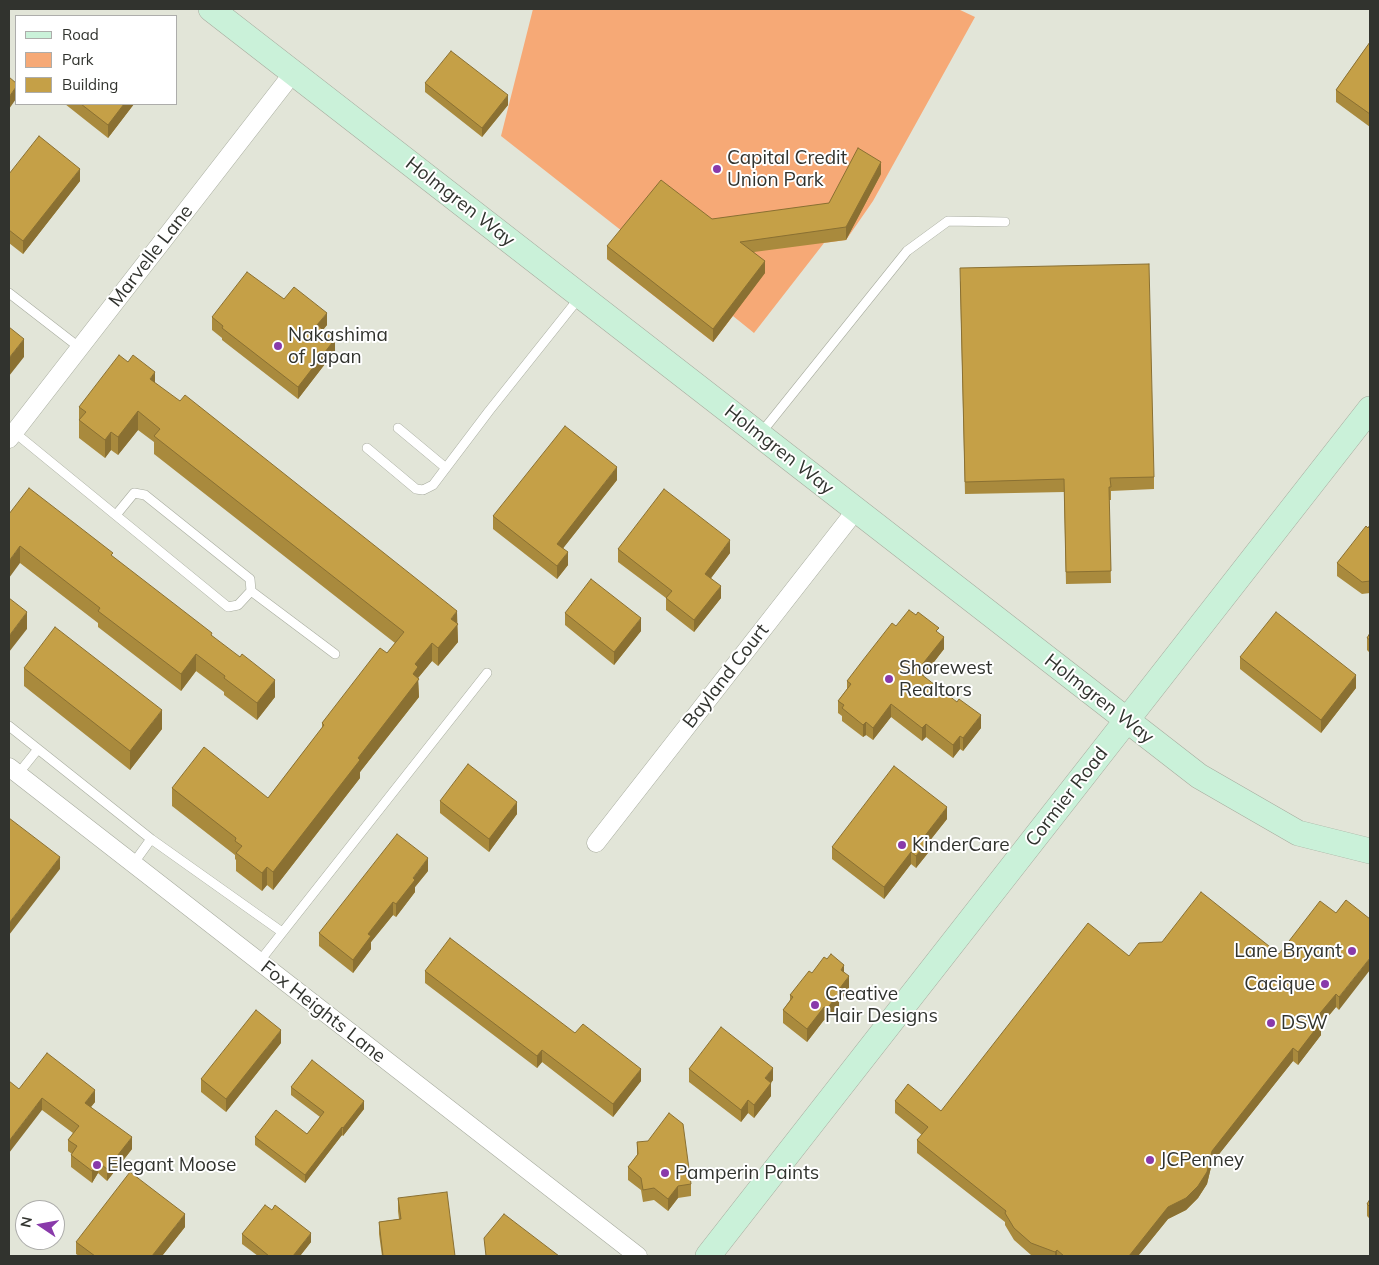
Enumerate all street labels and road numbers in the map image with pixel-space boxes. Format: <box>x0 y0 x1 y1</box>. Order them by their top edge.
street label: Holmgren Way <box>401 152 519 252</box>
street label: Marvelle Lane <box>104 201 198 311</box>
street label: Holmgren Way <box>720 400 838 500</box>
street label: Bayland Court <box>678 619 774 733</box>
street label: Holmgren Way <box>1040 649 1158 749</box>
street label: Cormier Road <box>1021 743 1113 851</box>
street label: Fox Heights Lane <box>256 956 390 1068</box>

